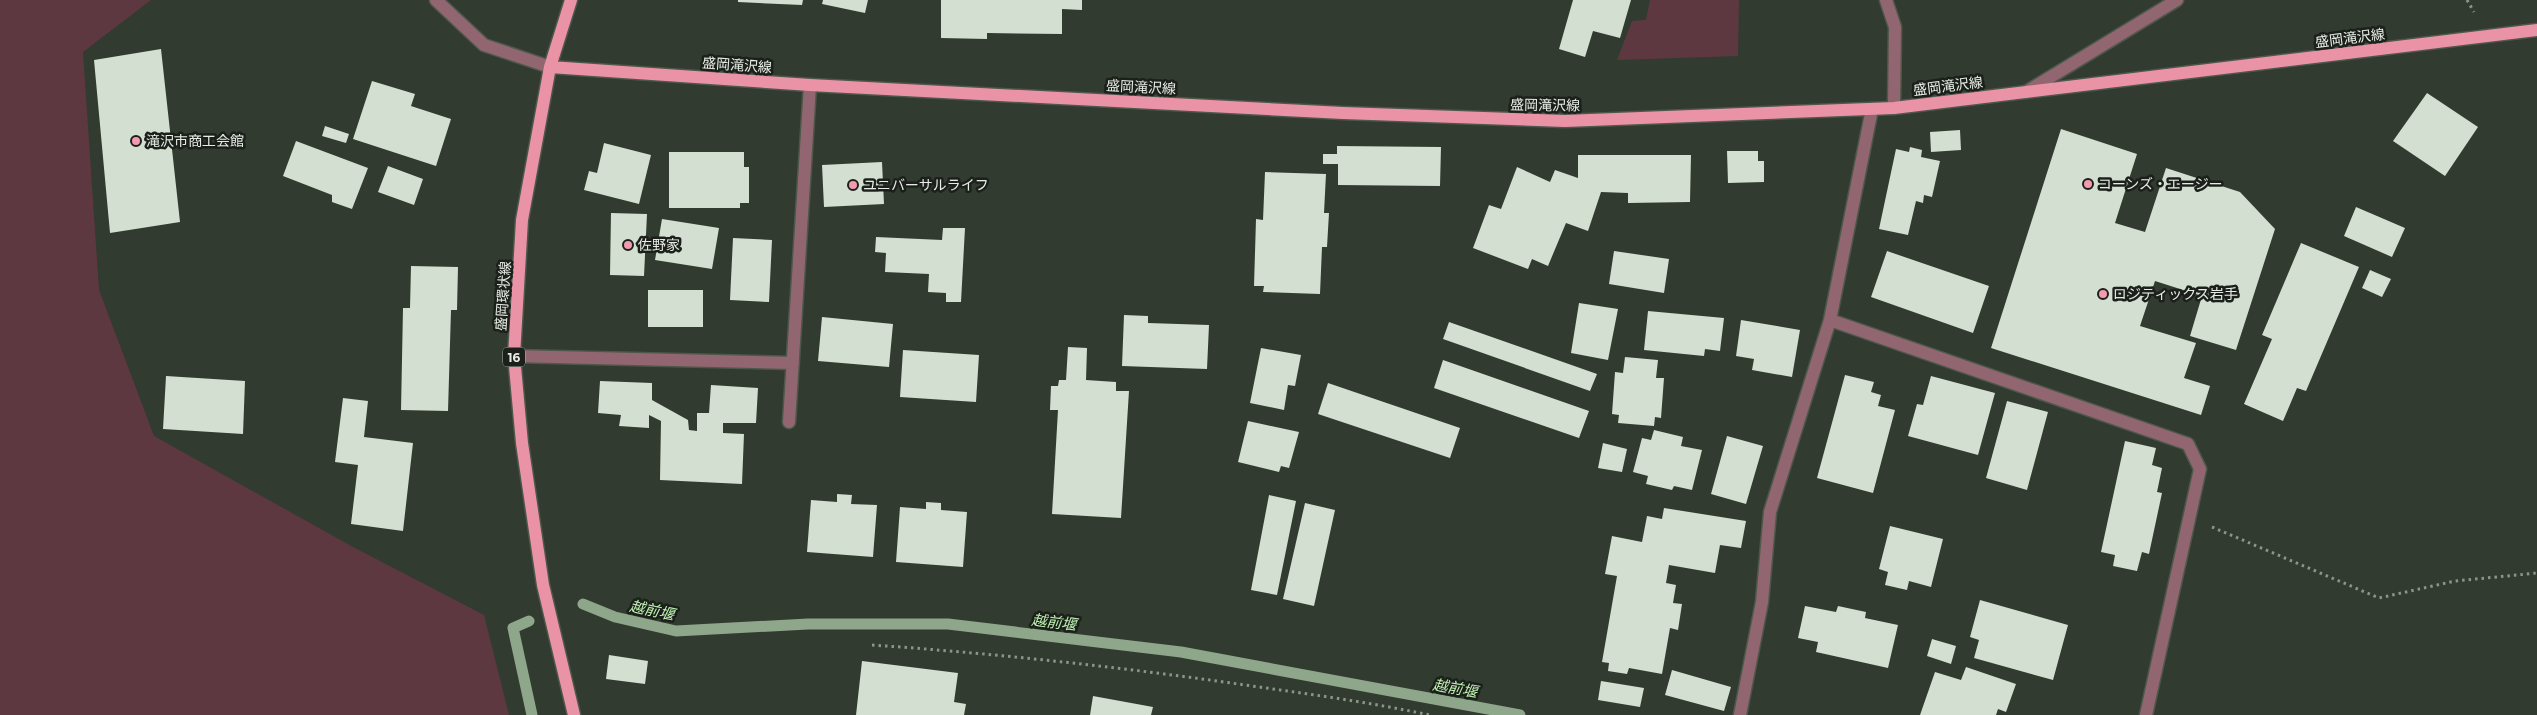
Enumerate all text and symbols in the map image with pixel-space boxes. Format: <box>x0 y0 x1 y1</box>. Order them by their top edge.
street label: 盛岡滝沢線 <box>2314 25 2386 51</box>
street label: 盛岡滝沢線 <box>701 54 773 76</box>
street label: 盛岡滝沢線 <box>1912 73 1984 99</box>
street label: 盛岡滝沢線 <box>1106 76 1176 98</box>
street label: 盛岡滝沢線 <box>1510 95 1580 115</box>
place label: 滝沢市商工会館 <box>146 132 244 150</box>
marker: 滝沢市商工会館 <box>130 135 142 147</box>
place label: コーンズ・エージー <box>2098 175 2223 193</box>
place label: ユニバーサルライフ <box>863 176 989 194</box>
marker: コーンズ・エージー <box>2082 178 2094 190</box>
marker: ユニバーサルライフ <box>847 179 859 191</box>
place label: 佐野家 <box>638 236 680 254</box>
marker: 佐野家 <box>622 239 634 251</box>
street label: 盛岡環状線 <box>492 260 514 332</box>
place label: ロジティックス岩手 <box>2113 285 2238 303</box>
marker: ロジティックス岩手 <box>2097 288 2109 300</box>
road number: 16 <box>503 348 525 367</box>
water label: 越前堰 <box>628 596 679 625</box>
water label: 越前堰 <box>1031 610 1080 635</box>
water label: 越前堰 <box>1431 675 1482 702</box>

